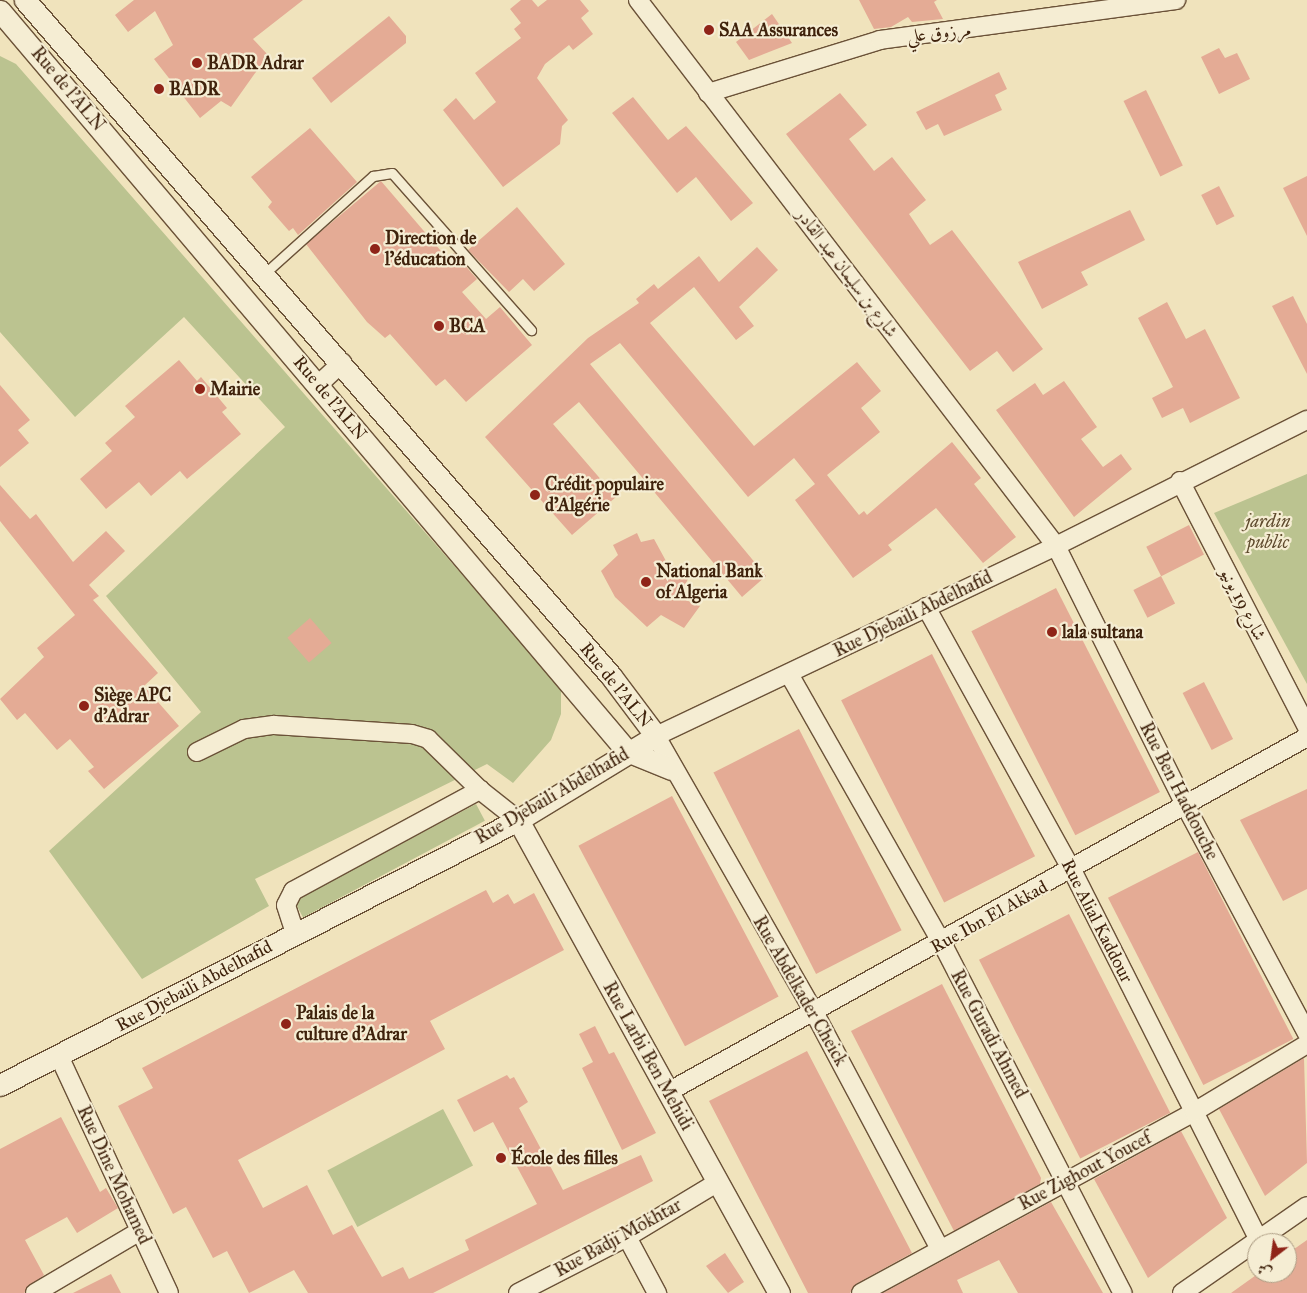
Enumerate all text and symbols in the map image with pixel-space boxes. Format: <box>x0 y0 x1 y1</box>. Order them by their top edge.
place label: SAA Assurances <box>719 19 838 41</box>
street label: مرزوق علي <box>906 19 972 47</box>
marker: SAA Assurances <box>703 24 715 36</box>
street label: Rue de l'ALN <box>27 43 109 135</box>
place label: BADR Adrar <box>207 52 304 74</box>
marker: BADR Adrar <box>191 57 203 69</box>
place label: BADR <box>169 78 220 100</box>
marker: BADR <box>153 83 165 95</box>
street label: شارع بن سليمان عبد القادر <box>791 204 903 342</box>
place label: Direction de l'éducation <box>385 228 476 270</box>
marker: Direction de l'éducation <box>369 243 381 255</box>
place label: BCA <box>449 315 485 337</box>
marker: BCA <box>433 320 445 332</box>
street label: Rue de l'ALN <box>289 352 371 444</box>
place label: Mairie <box>210 378 260 400</box>
marker: Mairie <box>194 383 206 395</box>
place label: Crédit populaire d'Algérie <box>545 474 664 516</box>
marker: Crédit populaire d'Algérie <box>529 489 541 501</box>
park label: jardin public <box>1246 511 1290 554</box>
place label: National Bank of Algeria <box>656 561 763 604</box>
street label: شارع 19 يونيو <box>1215 564 1271 644</box>
street label: Rue Djebaili Abdelhafid <box>830 566 996 662</box>
marker: National Bank of Algeria <box>640 576 652 588</box>
place label: lala sultana <box>1062 621 1143 643</box>
marker: lala sultana <box>1046 626 1058 638</box>
street label: Rue de l'ALN <box>575 638 657 732</box>
place label: Siège APC d'Adrar <box>94 685 171 728</box>
marker: Siège APC d'Adrar <box>78 700 90 712</box>
street label: Rue Ben Haddouche <box>1135 719 1223 863</box>
street label: Rue Djebaili Abdelhafid <box>471 743 633 849</box>
street label: Rue Alial Kaddour <box>1057 856 1137 986</box>
street label: Rue Ibn El Akkad <box>927 876 1051 958</box>
street label: Rue Abdelkader Cheick <box>748 912 852 1070</box>
street label: Rue Djebaili Abdelhafid <box>112 936 276 1036</box>
street label: Rue Guradi Ahmed <box>946 966 1032 1102</box>
street label: Rue Larbi Ben Mehidi <box>598 978 698 1134</box>
place label: Palais de la culture d'Adrar <box>296 1003 407 1046</box>
marker: Palais de la culture d'Adrar <box>280 1018 292 1030</box>
street label: Rue Dine Mohamed <box>72 1102 156 1248</box>
street label: Rue Zighout Youcef <box>1015 1127 1155 1215</box>
place label: École des filles <box>511 1147 618 1169</box>
marker: École des filles <box>495 1152 507 1164</box>
street label: Rue Badji Mokhtar <box>551 1194 685 1282</box>
north arrow <box>1247 1233 1297 1283</box>
text: ش <box>1254 1260 1275 1281</box>

